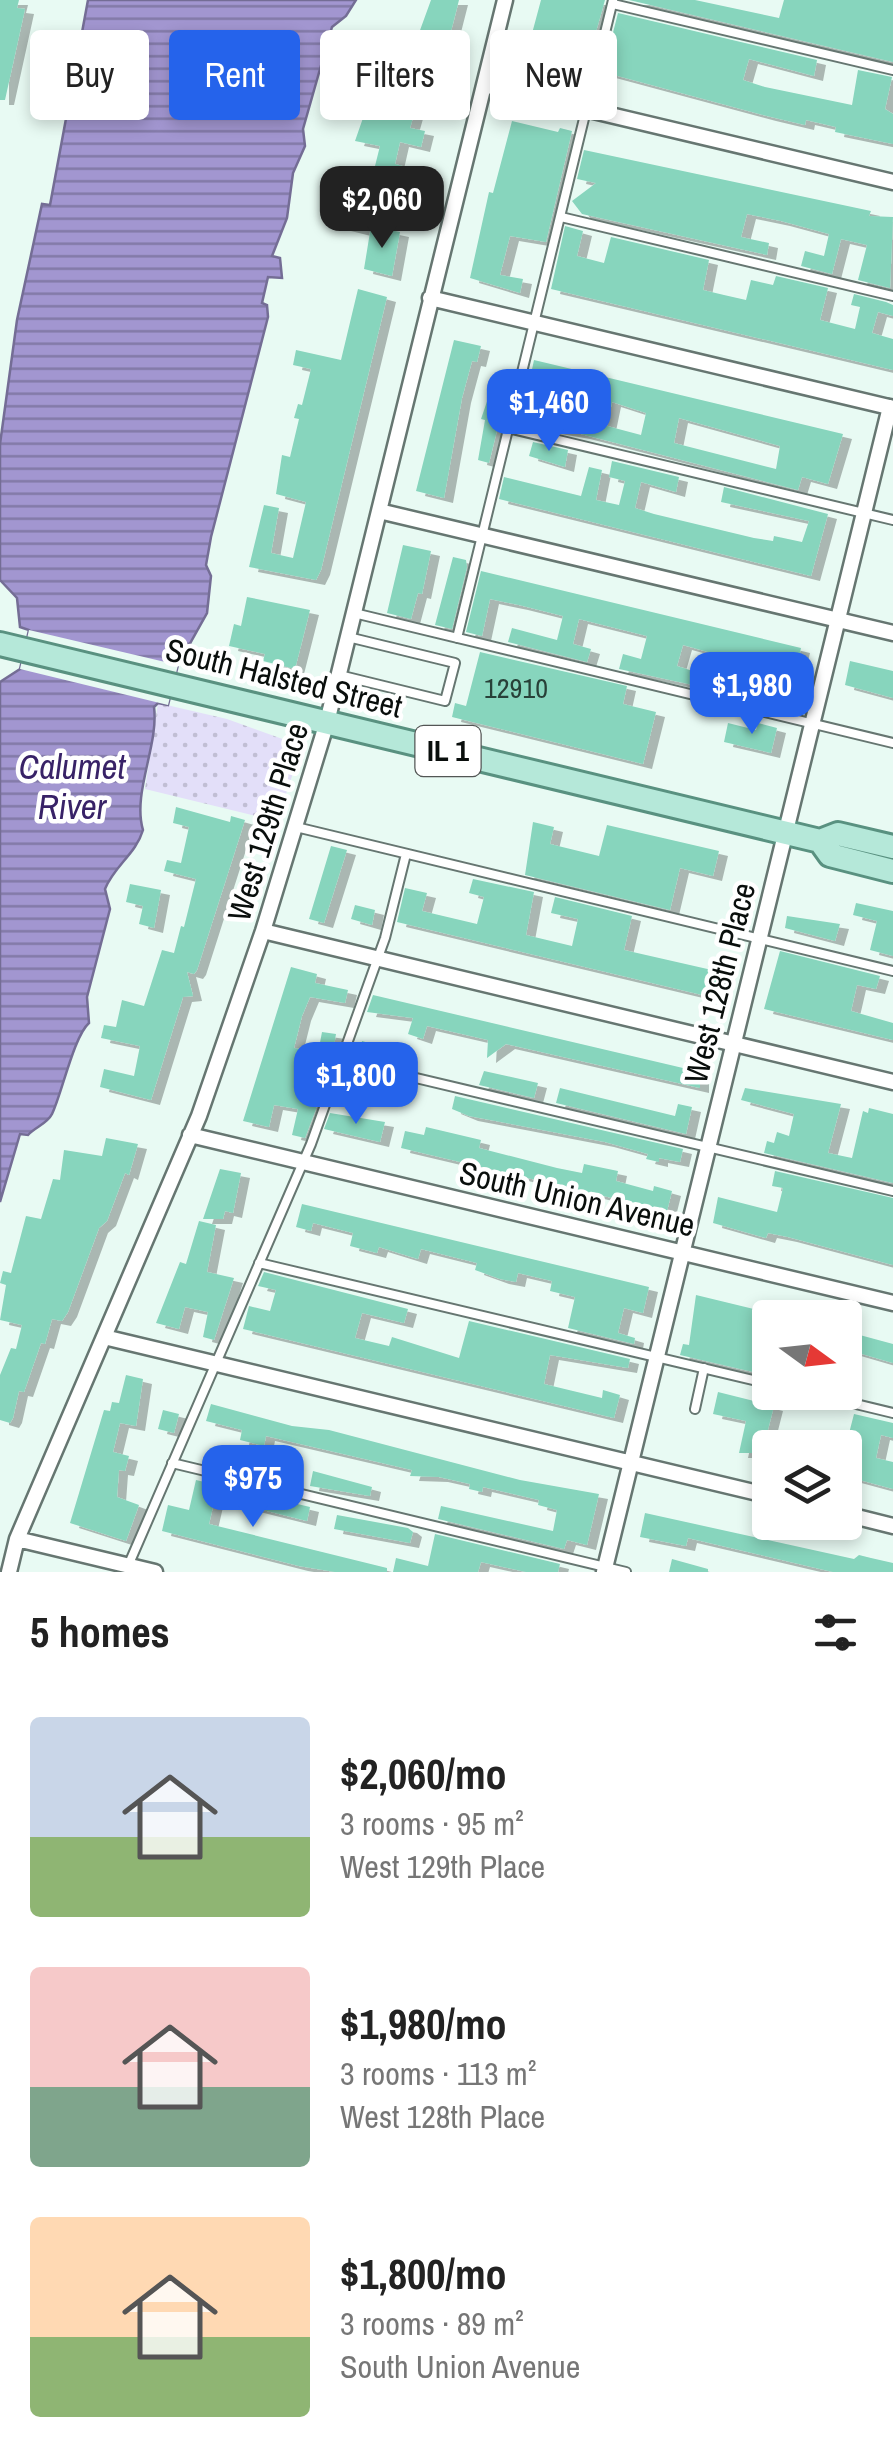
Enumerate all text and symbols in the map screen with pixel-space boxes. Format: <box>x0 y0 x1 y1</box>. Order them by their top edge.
chip: Buy <box>30 30 149 120</box>
chip: Rent <box>169 30 300 120</box>
chip: Filters <box>320 30 470 120</box>
chip: New <box>490 30 617 120</box>
pin: $2,060 <box>301 166 463 251</box>
text: $2,060 <box>342 177 422 220</box>
pin: $1,460 <box>468 369 630 454</box>
text: $1,460 <box>509 380 589 423</box>
street label: South Halsted Street <box>161 627 407 728</box>
pin: $1,980 <box>671 652 833 737</box>
text: $1,980 <box>712 663 792 706</box>
house number: 12910 <box>484 669 548 707</box>
street label: West 129th Place <box>217 717 318 926</box>
road number: IL 1 <box>416 726 480 776</box>
water label: Calumet River <box>19 743 126 830</box>
street label: West 128th Place <box>674 878 765 1088</box>
pin: $1,800 <box>275 1042 437 1127</box>
text: $1,800 <box>316 1053 396 1096</box>
street label: South Union Avenue <box>455 1151 699 1246</box>
north arrow <box>752 1300 862 1410</box>
map controls <box>752 1300 862 1540</box>
button: layers <box>752 1430 862 1540</box>
pin: $975 <box>194 1445 312 1530</box>
text: $975 <box>224 1456 282 1499</box>
text: 5 homes <box>30 1604 170 1660</box>
icon: filters <box>808 1605 863 1660</box>
text: $2,060/mo <box>340 1746 507 1802</box>
icon: home <box>110 1757 230 1877</box>
text: 3 rooms · 95 m² <box>340 1802 524 1845</box>
text: West 129th Place <box>340 1845 545 1888</box>
text: $1,980/mo <box>340 1996 507 2052</box>
icon: home <box>110 2007 230 2127</box>
text: 3 rooms · 113 m² <box>340 2052 536 2095</box>
text: West 128th Place <box>340 2095 545 2138</box>
text: $1,800/mo <box>340 2246 507 2302</box>
icon: home <box>110 2257 230 2377</box>
text: 3 rooms · 89 m² <box>340 2302 524 2345</box>
text: South Union Avenue <box>340 2345 580 2388</box>

